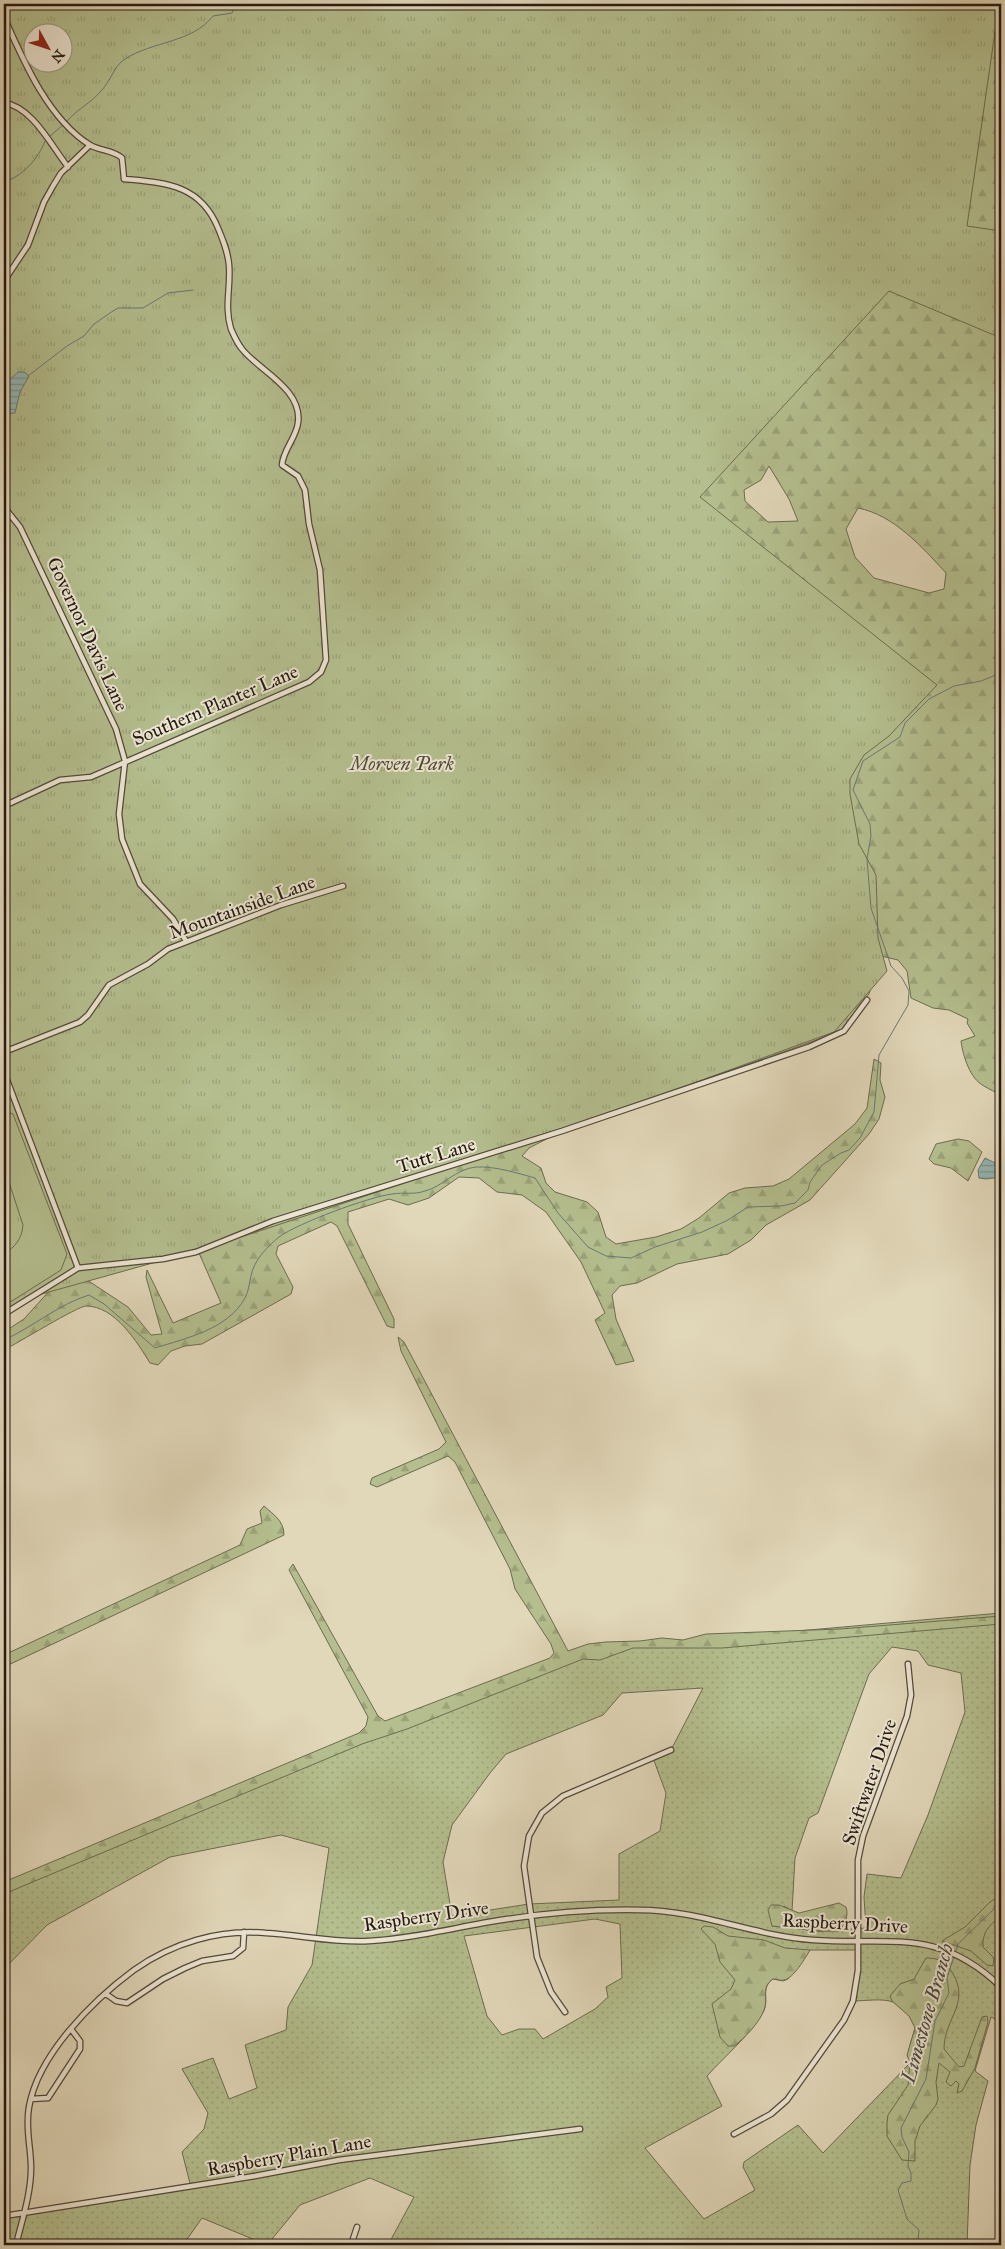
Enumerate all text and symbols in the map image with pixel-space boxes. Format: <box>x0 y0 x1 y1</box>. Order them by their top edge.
north arrow <box>22 22 72 72</box>
text: N <box>47 46 68 66</box>
street label: Governor Davis Lane <box>42 553 134 715</box>
street label: Southern Planter Lane <box>129 660 301 750</box>
park label: Morven Park <box>348 752 454 775</box>
street label: Mountainside Lane <box>166 870 318 944</box>
street label: Tutt Lane <box>394 1132 478 1178</box>
street label: Swiftwater Drive <box>837 1716 901 1848</box>
street label: Raspberry Drive <box>362 1896 490 1936</box>
street label: Raspberry Drive <box>781 1908 909 1938</box>
water label: Limestone Branch <box>895 1940 958 2086</box>
street label: Raspberry Plain Lane <box>205 2129 373 2181</box>

